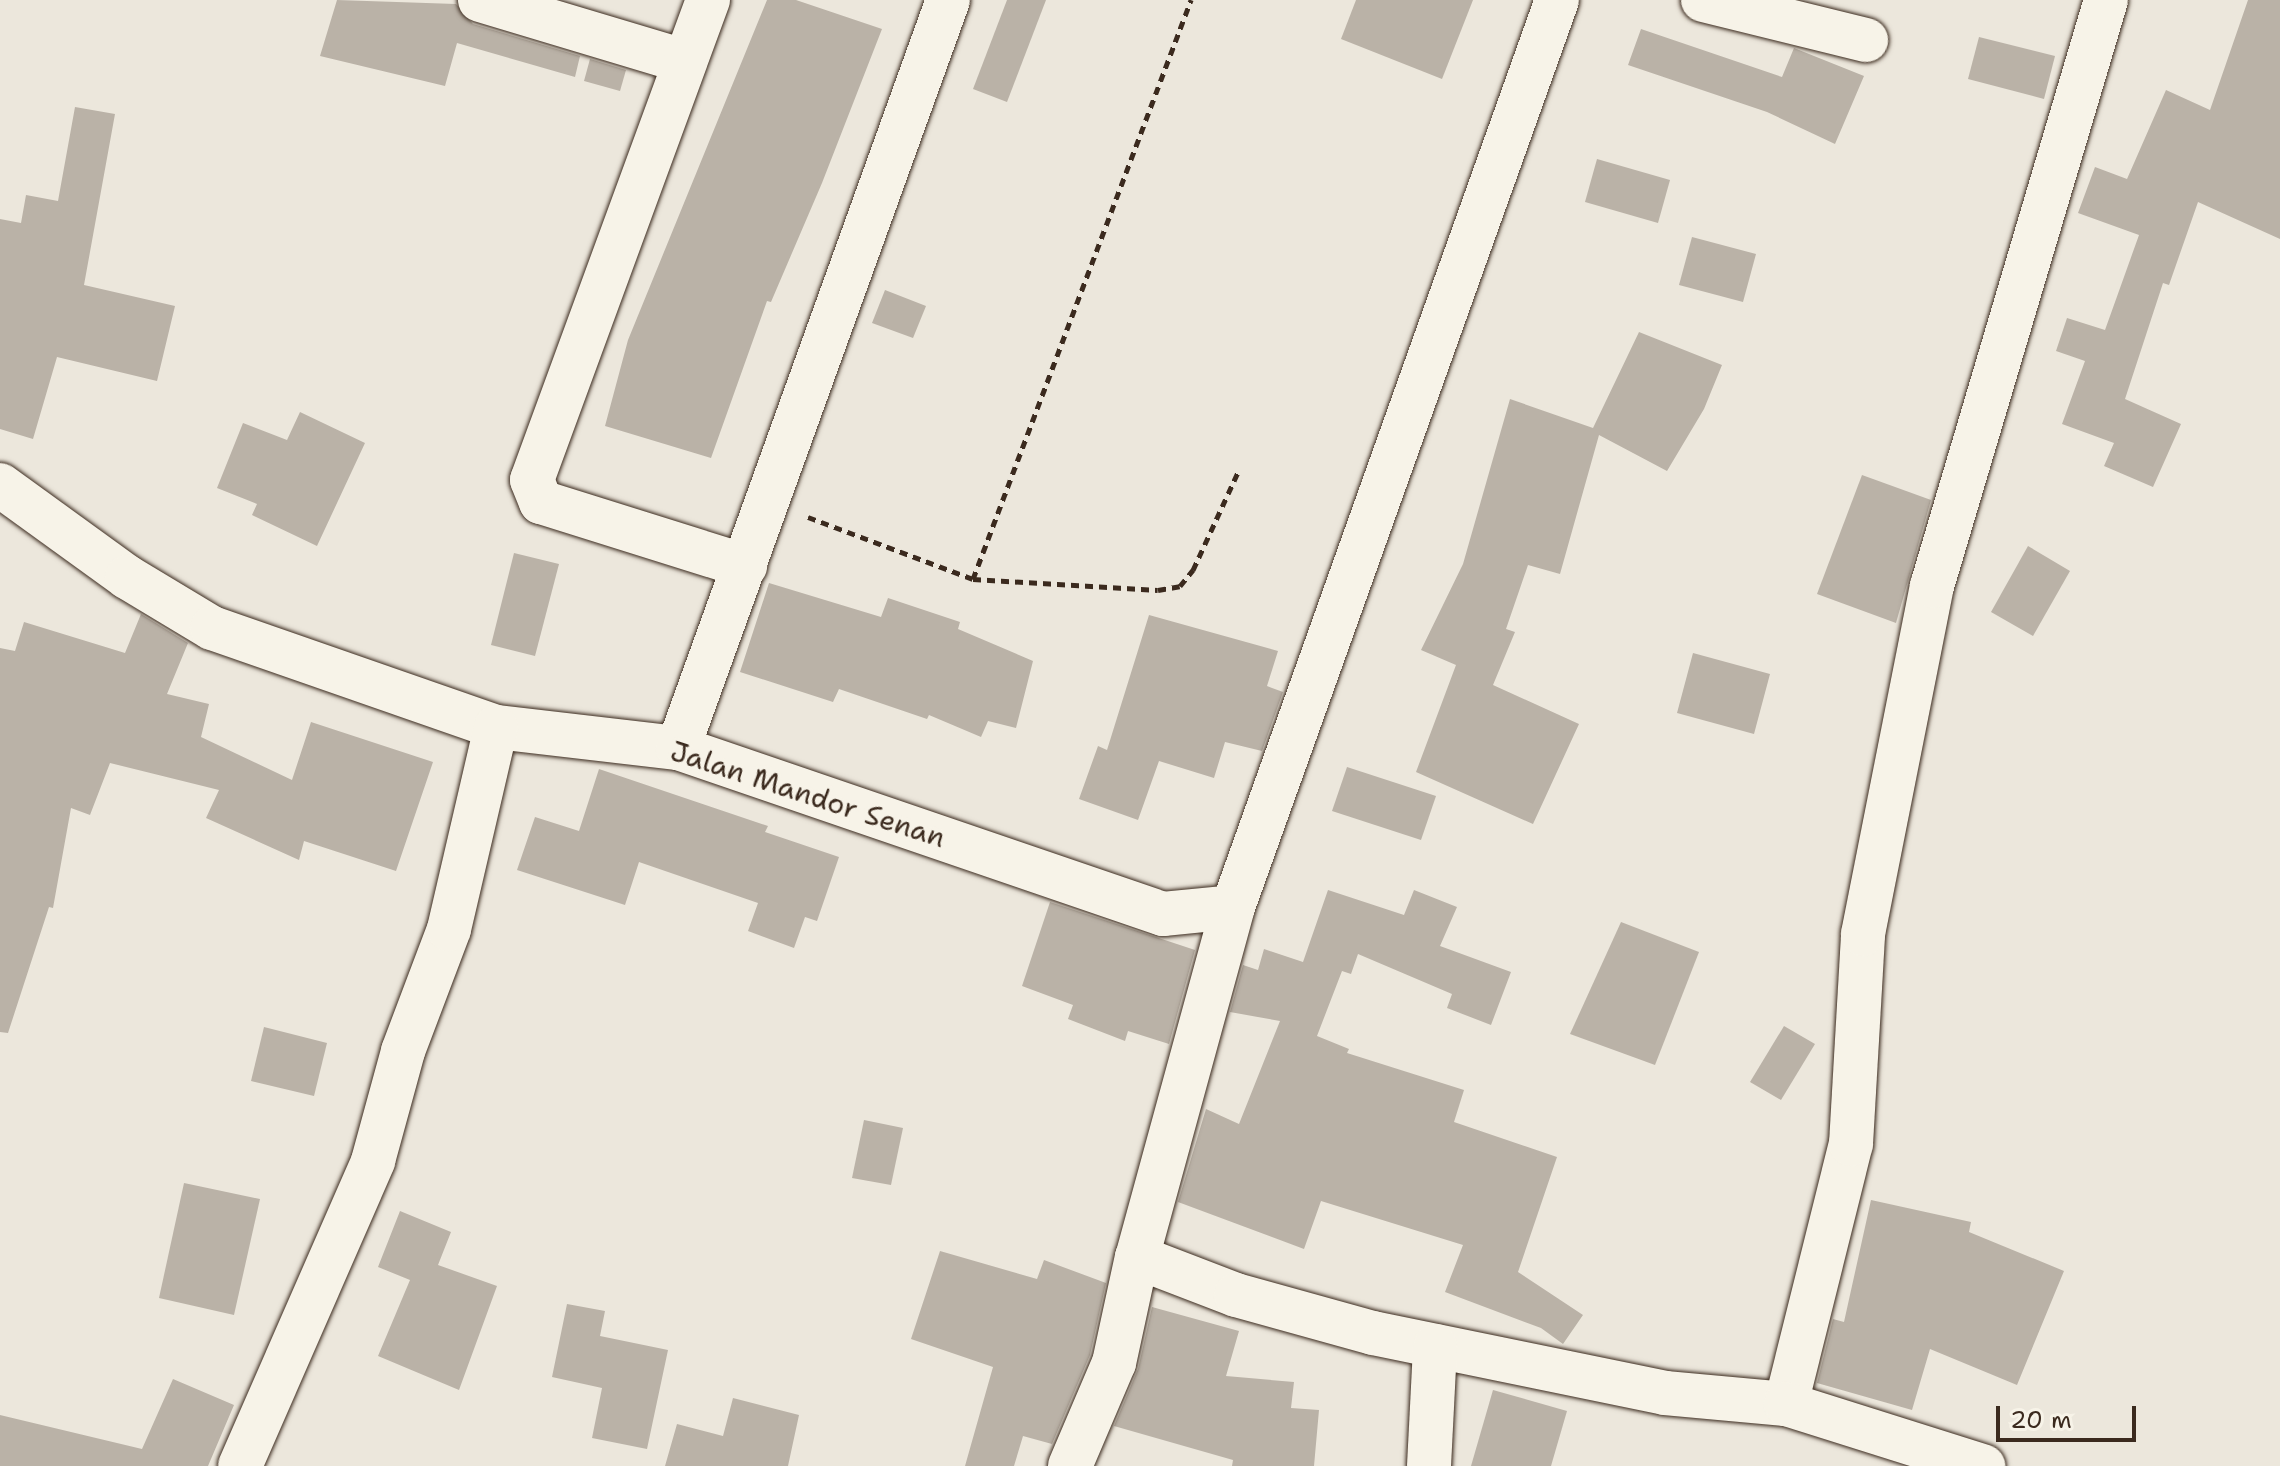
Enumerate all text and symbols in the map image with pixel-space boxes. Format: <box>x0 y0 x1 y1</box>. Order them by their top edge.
street label: Jalan Mandor Senan <box>666 734 950 854</box>
scale bar <box>2000 1390 2140 1440</box>
text: 20 m <box>2010 1404 2072 1436</box>

